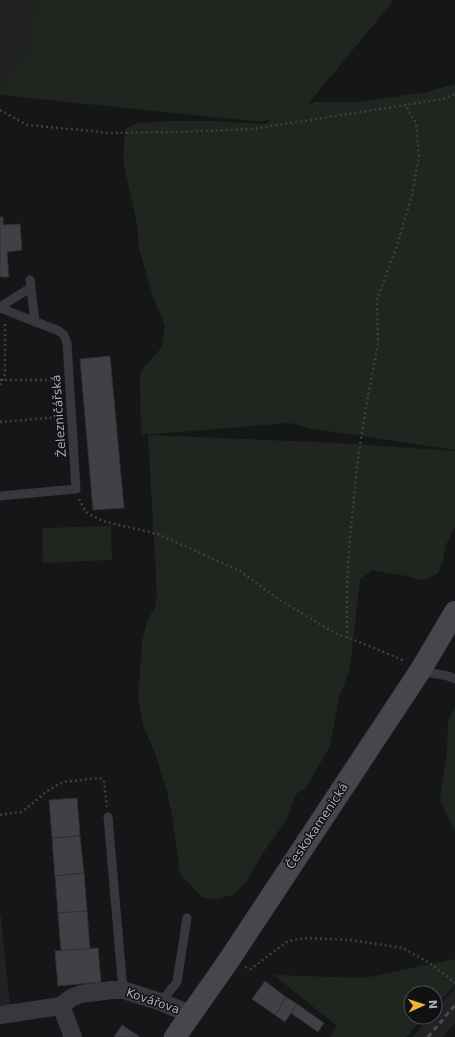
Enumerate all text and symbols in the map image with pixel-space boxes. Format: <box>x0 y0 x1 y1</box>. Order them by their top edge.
street label: Železničářská <box>48 374 69 458</box>
street label: Českokamenická <box>282 780 351 872</box>
street label: Kovářova <box>124 985 182 1017</box>
north arrow <box>403 985 443 1025</box>
text: N <box>426 1000 439 1009</box>

